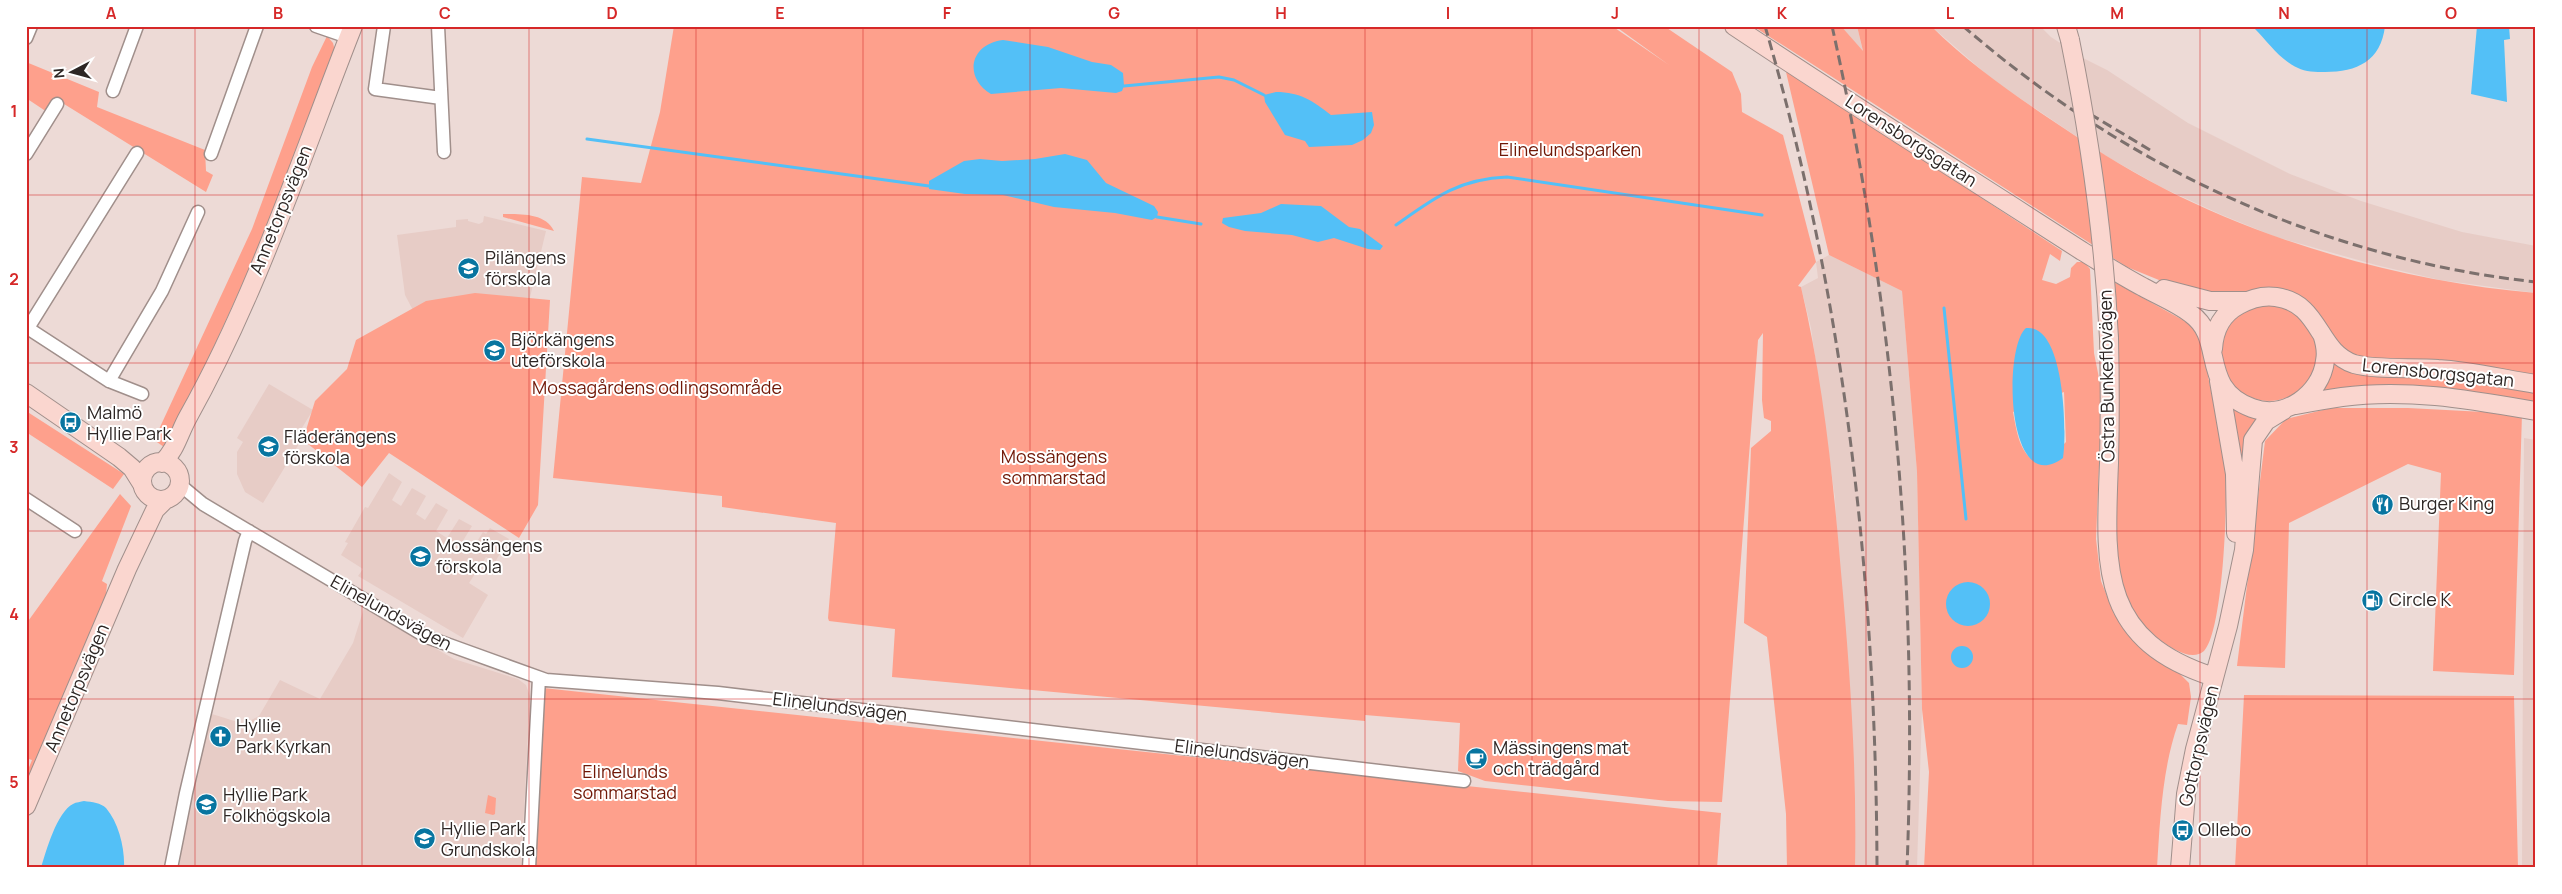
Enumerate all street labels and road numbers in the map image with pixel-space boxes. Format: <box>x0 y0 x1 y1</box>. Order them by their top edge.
street label: Lorensborgsgatan <box>1841 89 1982 192</box>
street label: Annetorpsvägen <box>243 142 317 278</box>
street label: Östra Bunkeflovägen <box>2092 289 2120 463</box>
street label: Lorensborgsgatan <box>2361 352 2515 392</box>
street label: Elinelundsvägen <box>326 569 456 655</box>
street label: Annetorpsvägen <box>38 620 114 755</box>
street label: Gottorpsvägen <box>2172 683 2224 809</box>
street label: Elinelundsvägen <box>772 686 909 726</box>
street label: Elinelundsvägen <box>1174 733 1311 773</box>

